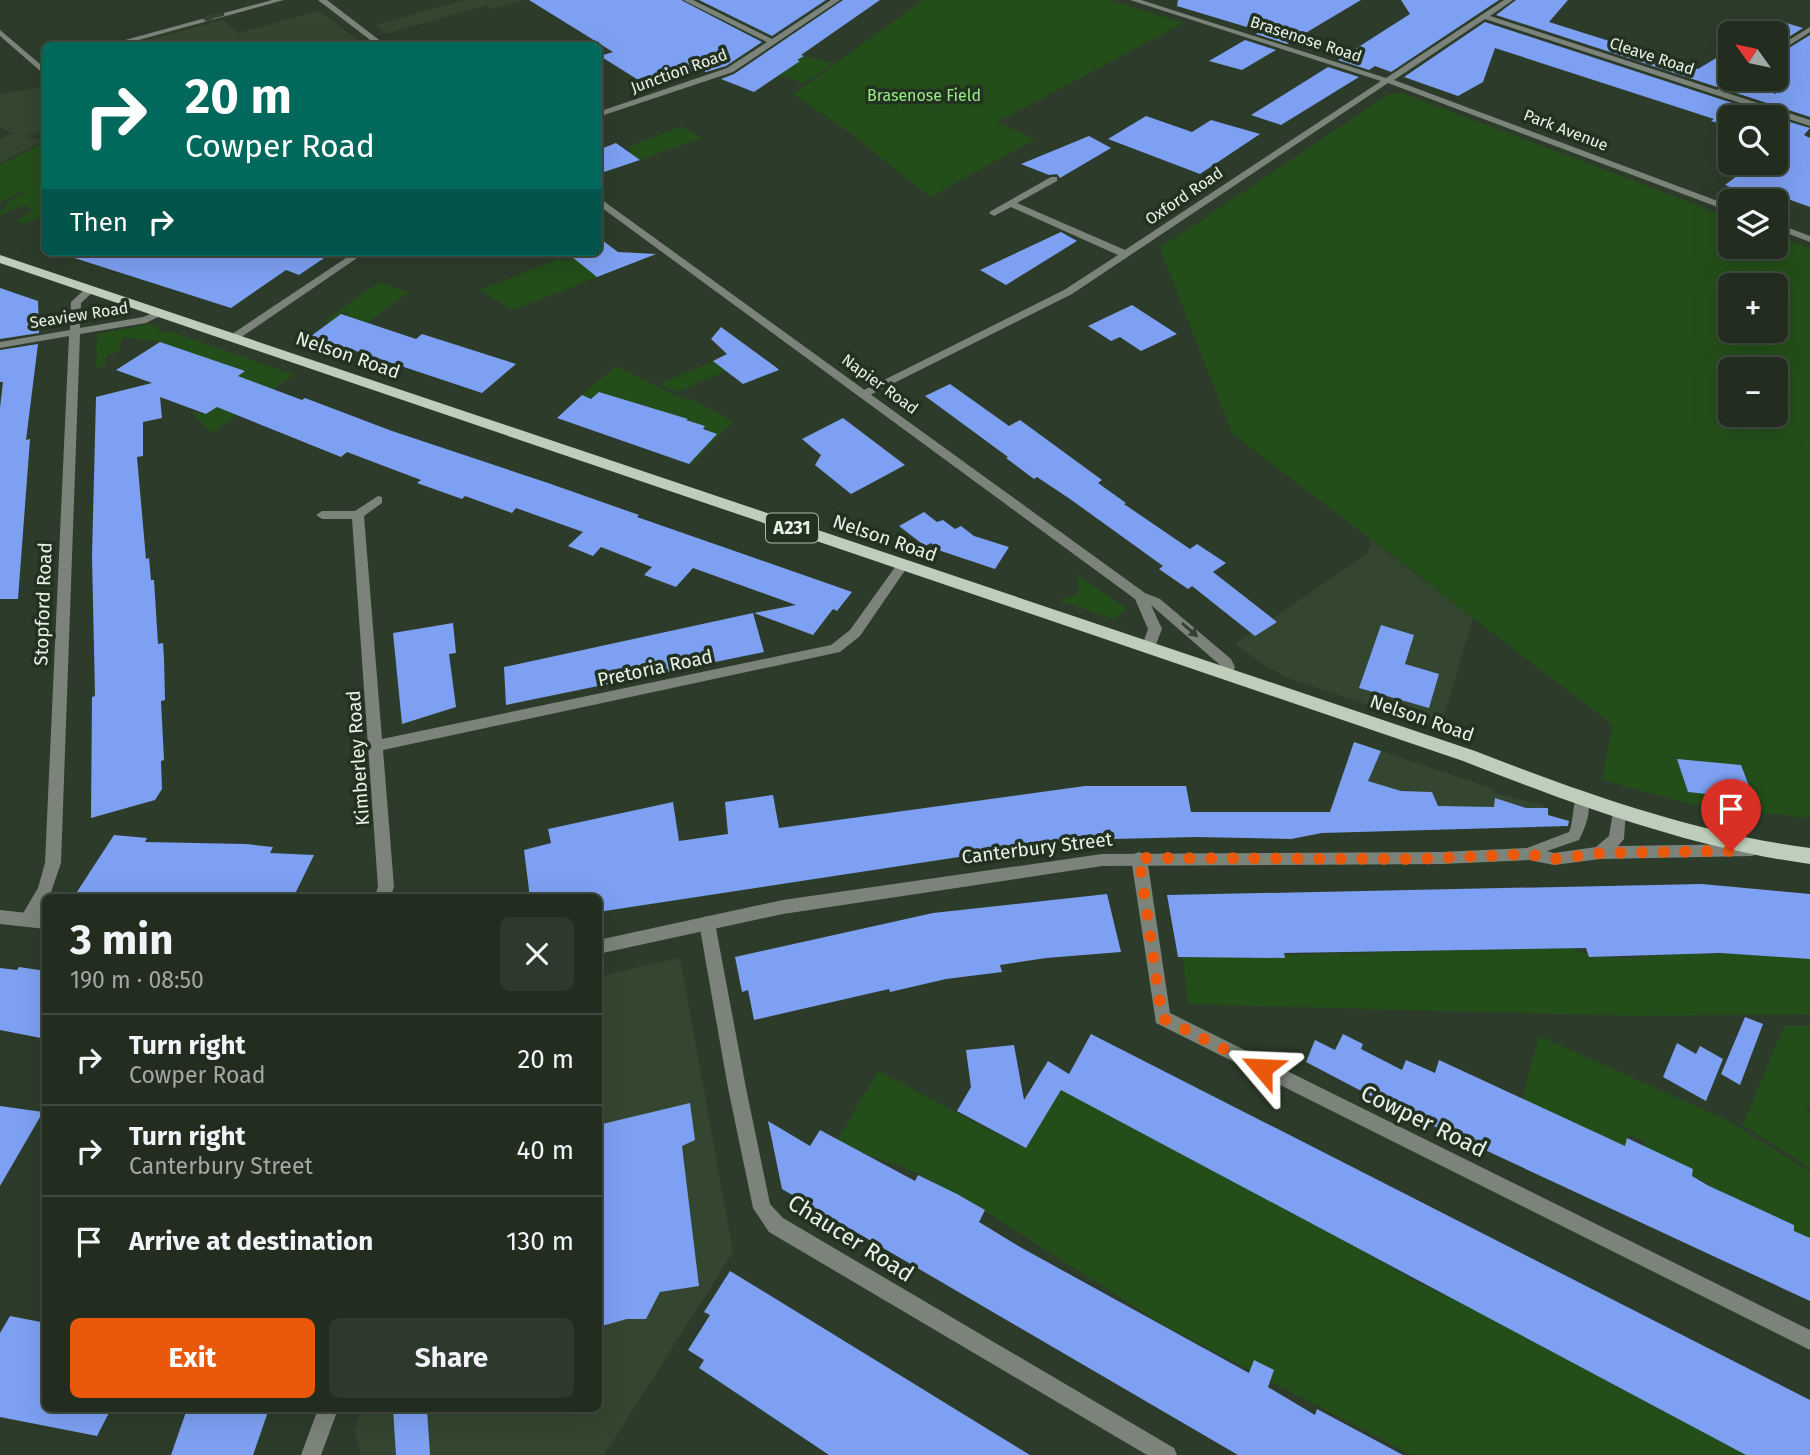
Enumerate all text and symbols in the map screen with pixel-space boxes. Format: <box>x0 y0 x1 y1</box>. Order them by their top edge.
one-way arrow <box>203 12 225 23</box>
street label: Brasenose Road <box>1248 12 1364 66</box>
north arrow <box>1718 21 1788 91</box>
map controls <box>1718 21 1788 427</box>
street label: Cleave Road <box>1607 33 1697 79</box>
street label: Junction Road <box>628 45 730 97</box>
text: 20 m <box>185 67 292 126</box>
icon: right <box>70 70 161 161</box>
park label: Brasenose Field <box>867 86 981 105</box>
street label: Park Avenue <box>1521 105 1611 155</box>
button: search <box>1718 105 1788 175</box>
text: Cowper Road <box>185 127 375 165</box>
street label: Oxford Road <box>1142 163 1226 229</box>
button: layers <box>1718 189 1788 259</box>
icon: right <box>142 203 180 241</box>
text: Then <box>70 207 128 238</box>
button: + <box>1718 273 1788 343</box>
street label: Seaview Road <box>28 298 130 332</box>
street label: Nelson Road <box>293 326 403 384</box>
street label: Napier Road <box>838 350 922 418</box>
button: − <box>1718 357 1788 427</box>
street label: Nelson Road <box>830 509 940 567</box>
road number: A231 <box>766 514 818 542</box>
street label: Stopford Road <box>29 542 57 666</box>
one-way arrow <box>1182 622 1199 637</box>
street label: Pretoria Road <box>595 645 715 691</box>
street label: Kimberley Road <box>342 689 374 827</box>
street label: Nelson Road <box>1367 689 1477 747</box>
pin <box>1701 779 1761 851</box>
icon: arrive <box>1712 790 1750 828</box>
street label: Canterbury Street <box>960 827 1114 869</box>
text: 3 min <box>70 915 173 965</box>
button: close <box>500 917 574 991</box>
text: 190 m · 08:50 <box>70 966 204 994</box>
text: Turn right <box>129 1030 246 1061</box>
position arrow <box>1225 1031 1299 1105</box>
icon: right <box>70 1041 108 1079</box>
text: 20 m <box>517 1044 574 1075</box>
text: Cowper Road <box>129 1061 266 1089</box>
street label: Cowper Road <box>1356 1078 1492 1164</box>
text: Turn right <box>129 1121 246 1152</box>
icon: right <box>70 1132 108 1170</box>
text: 40 m <box>516 1135 574 1166</box>
text: Canterbury Street <box>129 1152 313 1180</box>
street label: Chaucer Road <box>783 1188 919 1288</box>
icon: arrive <box>70 1223 108 1261</box>
text: Arrive at destination <box>129 1226 373 1257</box>
text: 130 m <box>506 1226 574 1257</box>
button: Exit <box>70 1318 315 1398</box>
button: Share <box>329 1318 574 1398</box>

